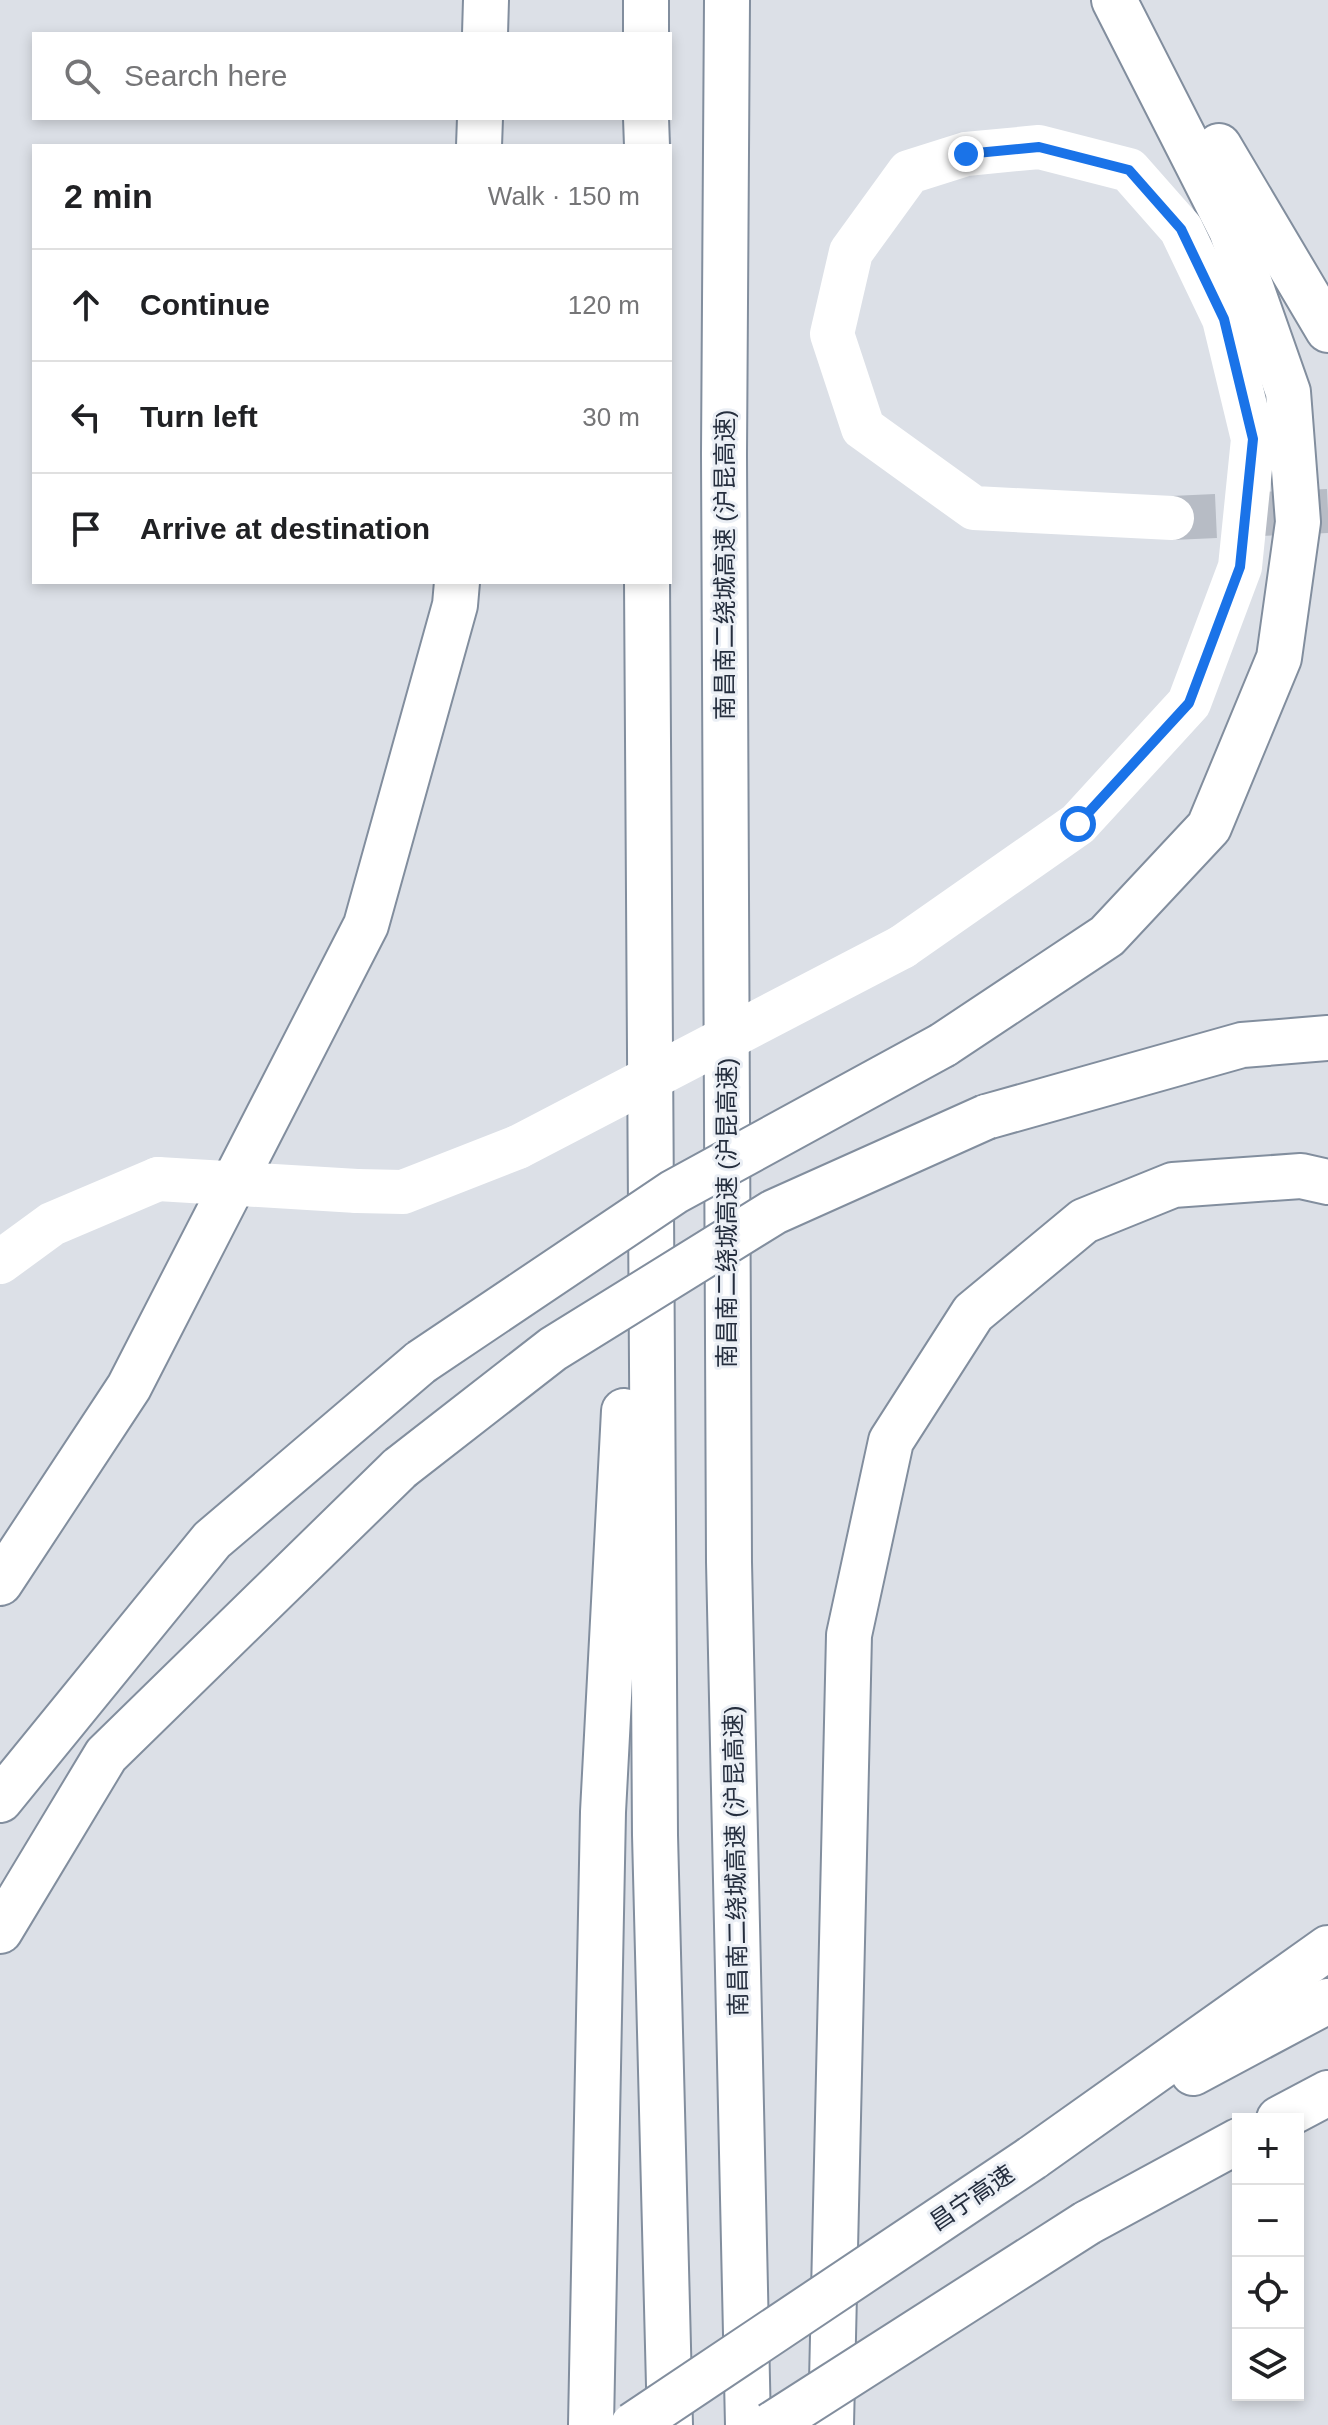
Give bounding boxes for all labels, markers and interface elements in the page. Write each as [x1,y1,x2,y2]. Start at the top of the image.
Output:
search box [32,32,672,120]
icon: search [60,54,104,98]
text: Search here [124,59,287,92]
route end [948,136,984,172]
text: 2 min [64,177,153,215]
text: Walk · 150 m [488,181,640,211]
icon: ahead [64,283,108,327]
text: Continue [140,288,270,321]
text: 120 m [568,290,640,320]
icon: left [64,395,108,439]
text: Turn left [140,400,258,433]
text: 30 m [582,402,640,432]
street label: 南昌南二绕城高速 (沪昆高速) [711,410,738,720]
icon: arrive [64,507,108,551]
text: Arrive at destination [140,512,430,545]
route start [1060,806,1096,842]
street label: 南昌南二绕城高速 (沪昆高速) [713,1058,740,1368]
street label: 南昌南二绕城高速 (沪昆高速) [719,1705,752,2017]
map controls [1232,2113,1304,2401]
button: + [1232,2113,1304,2185]
street label: 昌宁高速 [924,2160,1019,2236]
button: − [1232,2185,1304,2257]
button: locate [1232,2257,1304,2329]
button: layers [1232,2329,1304,2401]

